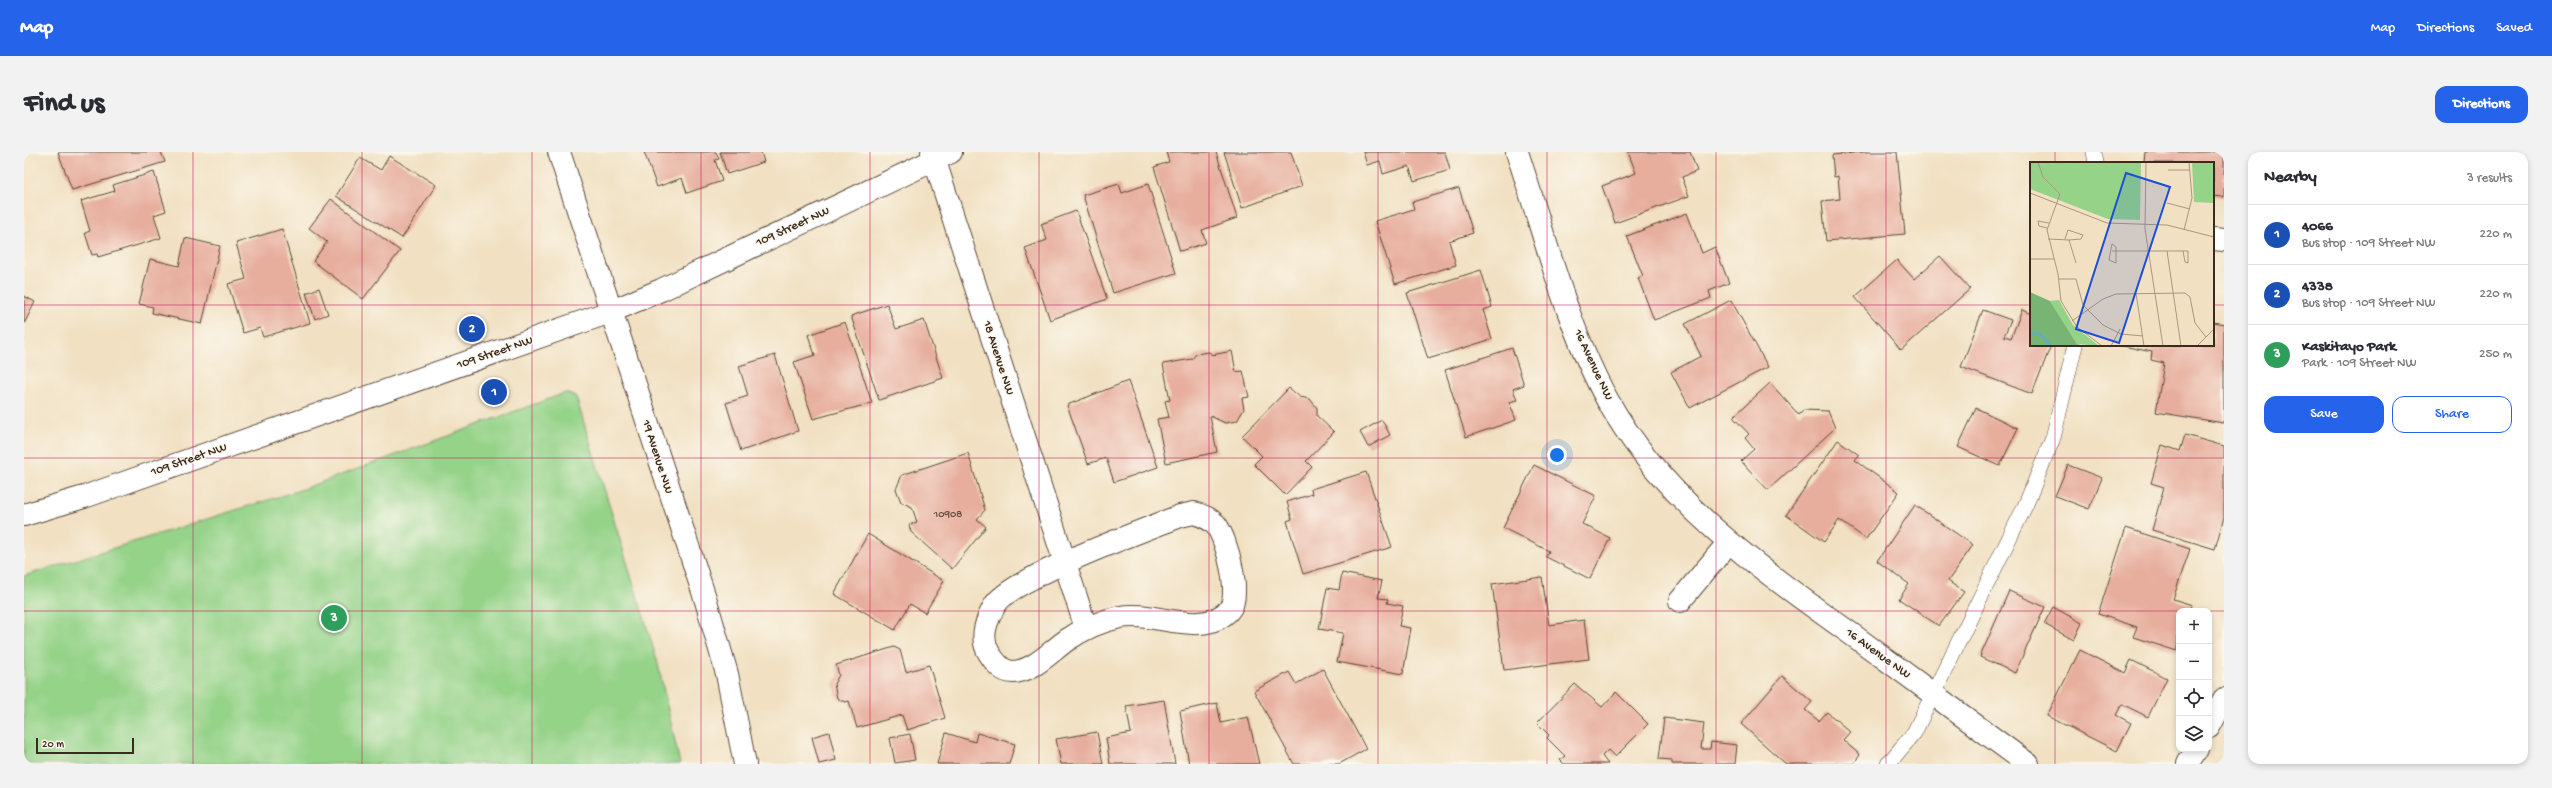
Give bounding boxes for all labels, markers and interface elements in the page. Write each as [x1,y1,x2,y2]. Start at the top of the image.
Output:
text: Map [20,17,53,40]
text: Map [2371,20,2395,37]
text: Directions [2417,20,2474,37]
text: Saved [2496,20,2532,37]
button: Directions [2435,86,2528,123]
text: Find us [24,88,104,121]
inset map [2030,162,2214,346]
text: Nearby [2264,168,2317,188]
text: 3 results [2467,171,2512,186]
street label: 109 Street NW [753,203,832,251]
text: 4066 [2302,218,2333,236]
text: 1 [2274,227,2280,242]
text: 220 m [2480,227,2512,242]
text: Bus stop · 109 Street NW [2302,236,2436,251]
text: 4338 [2302,278,2333,296]
text: 2 [2274,287,2280,302]
text: 220 m [2480,287,2512,302]
text: Bus stop · 109 Street NW [2302,296,2436,311]
pin: 2 [459,314,485,344]
street label: 18 Avenue NW [979,318,1017,397]
street label: 16 Avenue NW [1570,326,1616,403]
street label: 109 Street NW [454,333,535,373]
text: Kaskitayo Park [2302,338,2396,356]
text: 3 [2274,347,2280,362]
text: 250 m [2479,347,2512,362]
text: Park · 109 Street NW [2302,356,2417,371]
pin: 1 [481,377,507,407]
button: Save [2264,396,2384,433]
button: Share [2392,396,2512,433]
street label: 19 Avenue NW [638,417,676,496]
street label: 109 Street NW [148,440,229,480]
your location [1547,445,1567,465]
house number: 10908 [933,509,962,521]
pin: 3 [321,603,347,633]
map controls [2176,608,2212,752]
button: + [2176,608,2212,644]
street label: 16 Avenue NW [1842,625,1913,683]
button: − [2176,644,2212,680]
button: locate [2176,680,2212,716]
button: layers [2176,716,2212,752]
scale bar [36,736,134,755]
text: 20 m [42,739,64,751]

